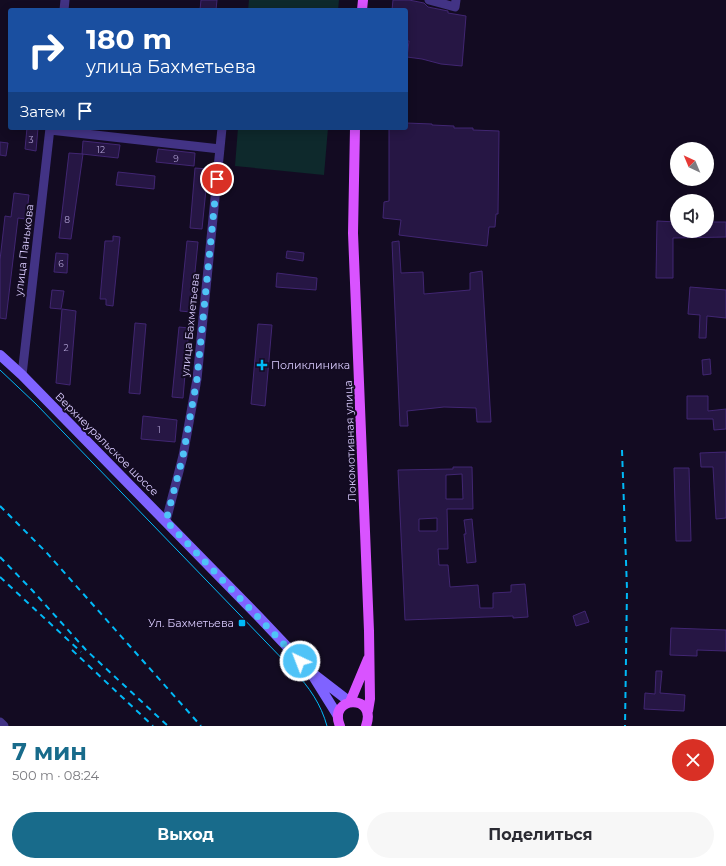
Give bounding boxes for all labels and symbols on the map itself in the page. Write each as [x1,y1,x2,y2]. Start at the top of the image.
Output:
house number: 3 [28,134,34,145]
north arrow [670,142,714,186]
house number: 12 [97,144,105,155]
house number: 9 [173,153,179,164]
pin [200,162,234,196]
street label: улица Панькова [11,203,37,298]
house number: 8 [64,214,70,225]
house number: 6 [58,258,64,269]
street label: улица Бахметьева [178,273,202,378]
house number: 2 [63,342,69,353]
place label: Поликлиника [271,358,350,372]
marker: Поликлиника [256,359,268,371]
street label: Локомотивная улица [341,380,359,502]
street label: Верхнеуральское шоссе [52,389,162,499]
house number: 1 [157,424,161,435]
place label: Ул. Бахметьева [148,616,234,630]
marker: Ул. Бахметьева [237,618,247,628]
position arrow [279,640,321,682]

